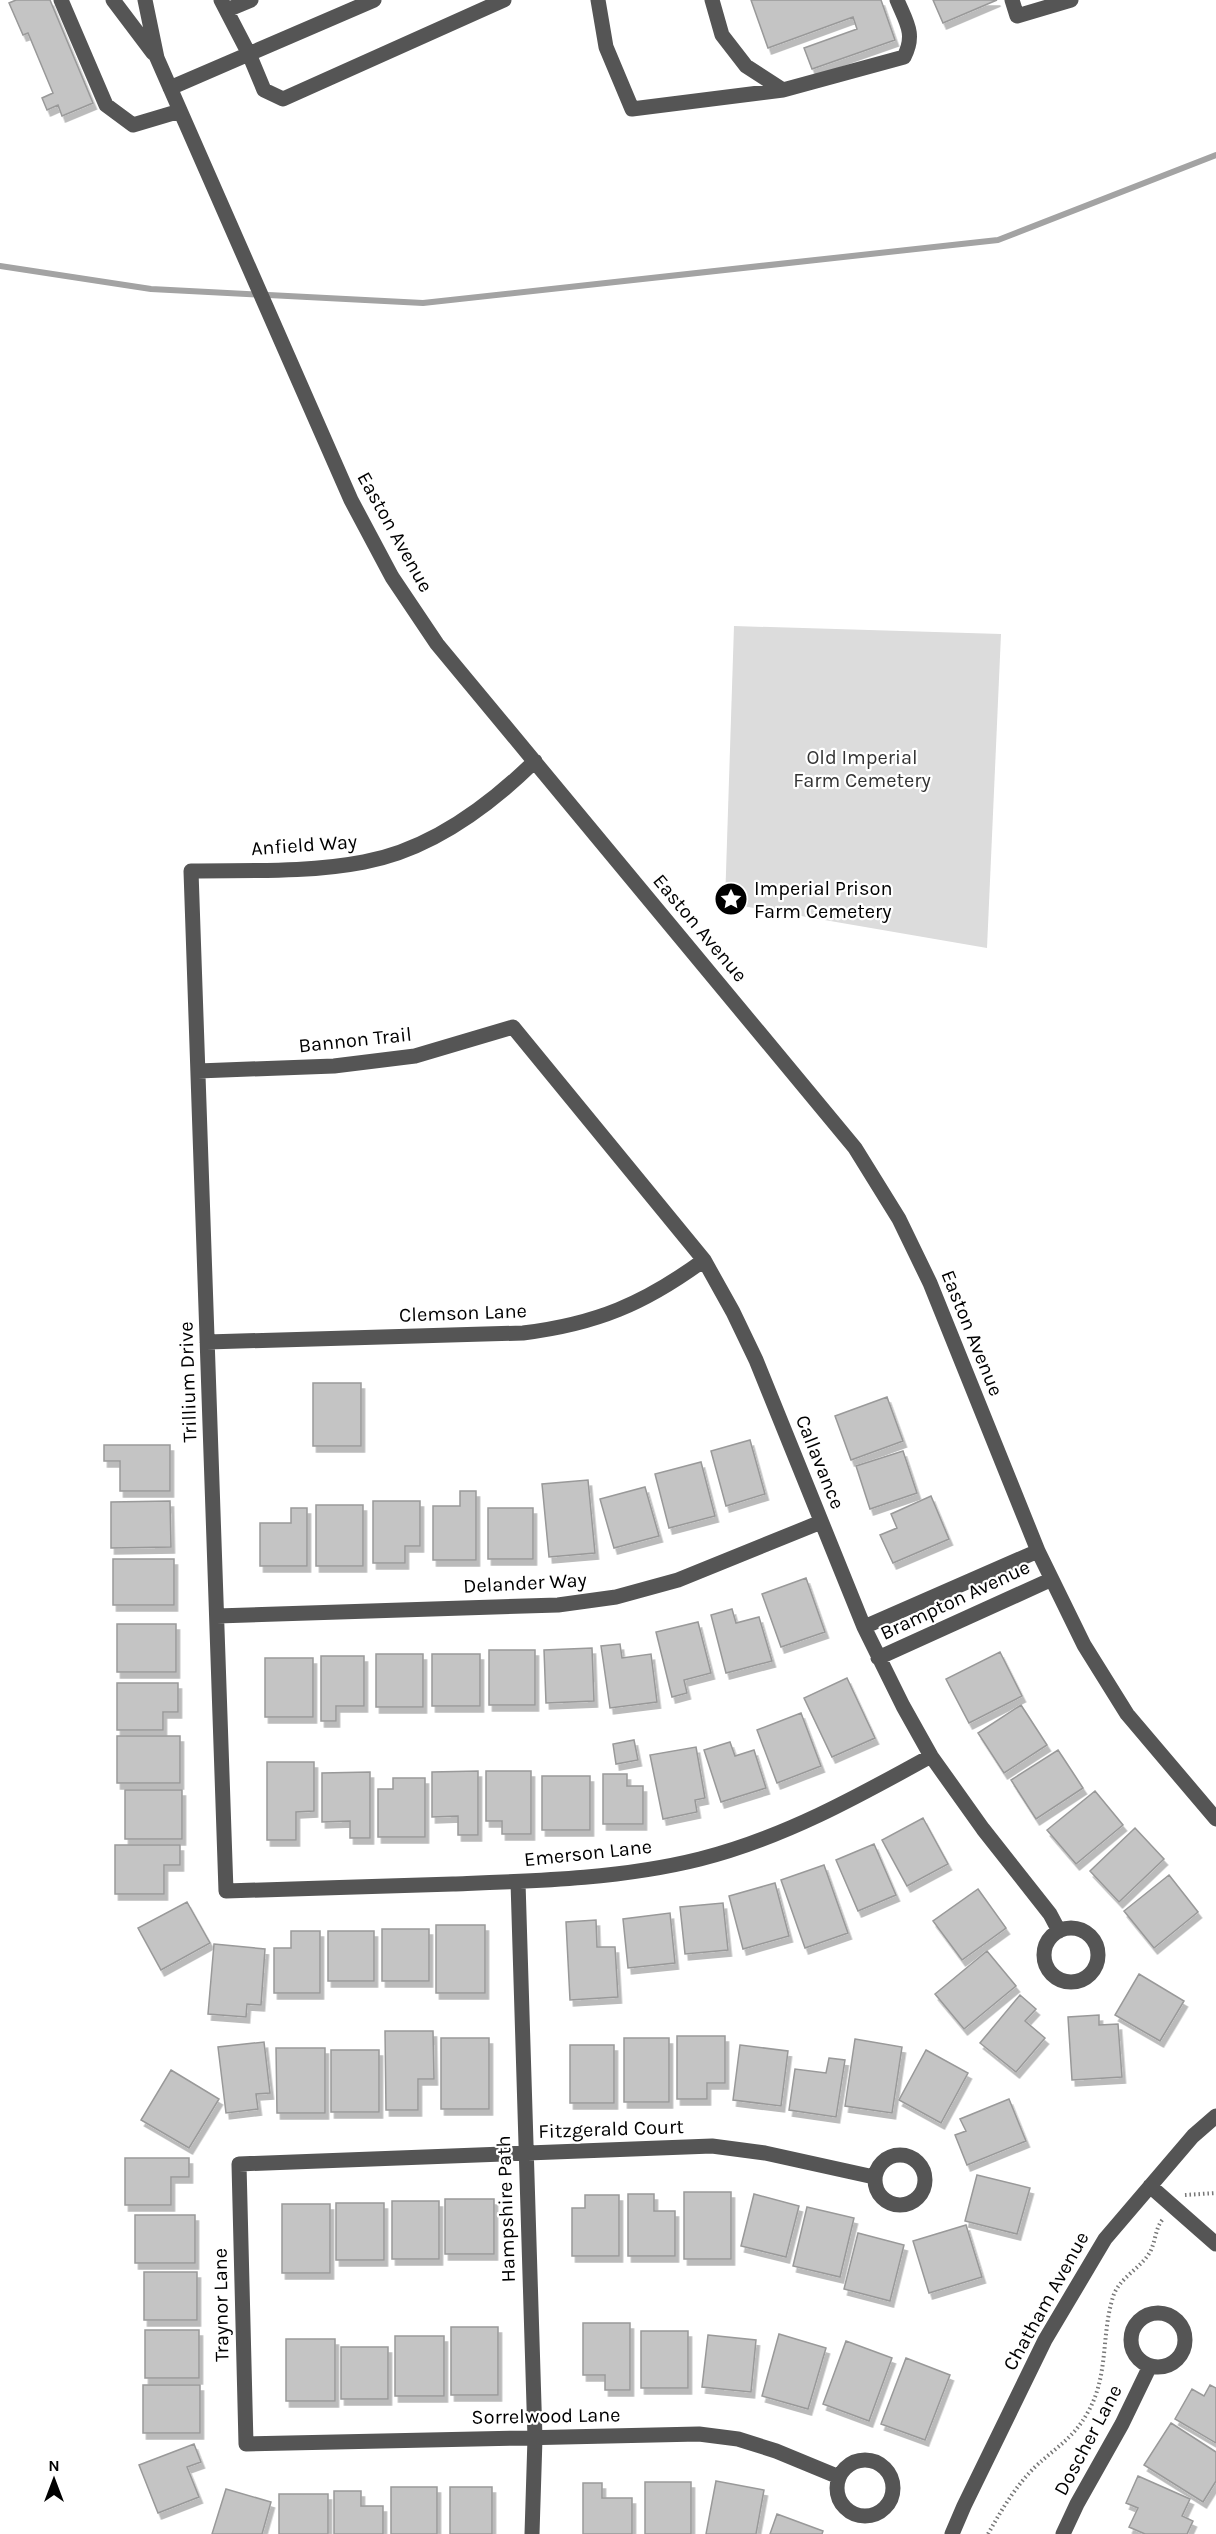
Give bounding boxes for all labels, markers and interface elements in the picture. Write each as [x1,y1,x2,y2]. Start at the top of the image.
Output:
street label: Easton Avenue [352,468,438,596]
park label: Old Imperial Farm Cemetery [793,746,931,792]
street label: Anfield Way [250,830,358,860]
street label: Easton Avenue [648,869,752,987]
place label: Imperial Prison Farm Cemetery [754,877,893,923]
place icon: Imperial Prison Farm Cemetery [713,881,749,917]
street label: Bannon Trail [297,1023,413,1057]
street label: Easton Avenue [936,1267,1008,1399]
street label: Clemson Lane [399,1299,527,1327]
street label: Trillium Drive [174,1321,202,1443]
street label: Callavance [791,1412,849,1512]
street label: Brampton Avenue [877,1555,1033,1645]
street label: Delander Way [463,1568,587,1598]
street label: Emerson Lane [523,1835,653,1871]
street label: Fitzgerald Court [538,2115,685,2143]
street label: Hampshire Path [492,2135,520,2283]
street label: Chatham Avenue [998,2228,1094,2374]
street label: Traynor Lane [209,2248,233,2362]
street label: Doscher Lane [1049,2381,1127,2499]
street label: Sorrelwood Lane [471,2403,621,2429]
north arrow [24,2450,84,2510]
text: N [48,2456,60,2475]

